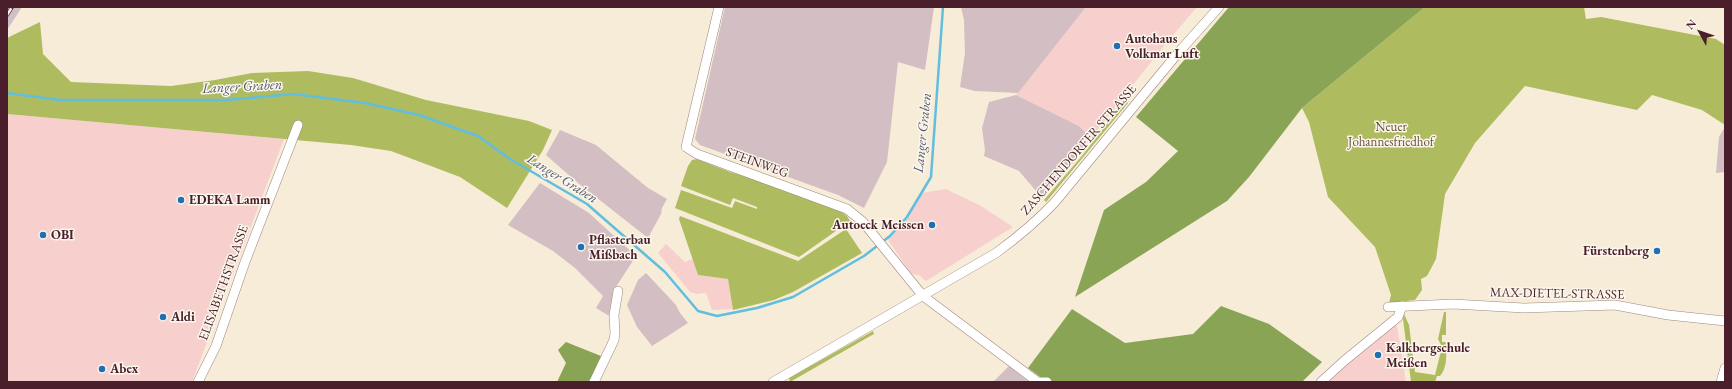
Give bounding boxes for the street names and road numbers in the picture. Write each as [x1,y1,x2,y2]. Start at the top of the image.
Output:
street label: ZASCHENDORFER STRASSE [1018,81,1140,219]
street label: STEINWEG [724,144,790,182]
street label: ELISABETHSTRASSE [196,223,252,343]
street label: MAX-DIETEL-STRASSE [1490,285,1624,303]

